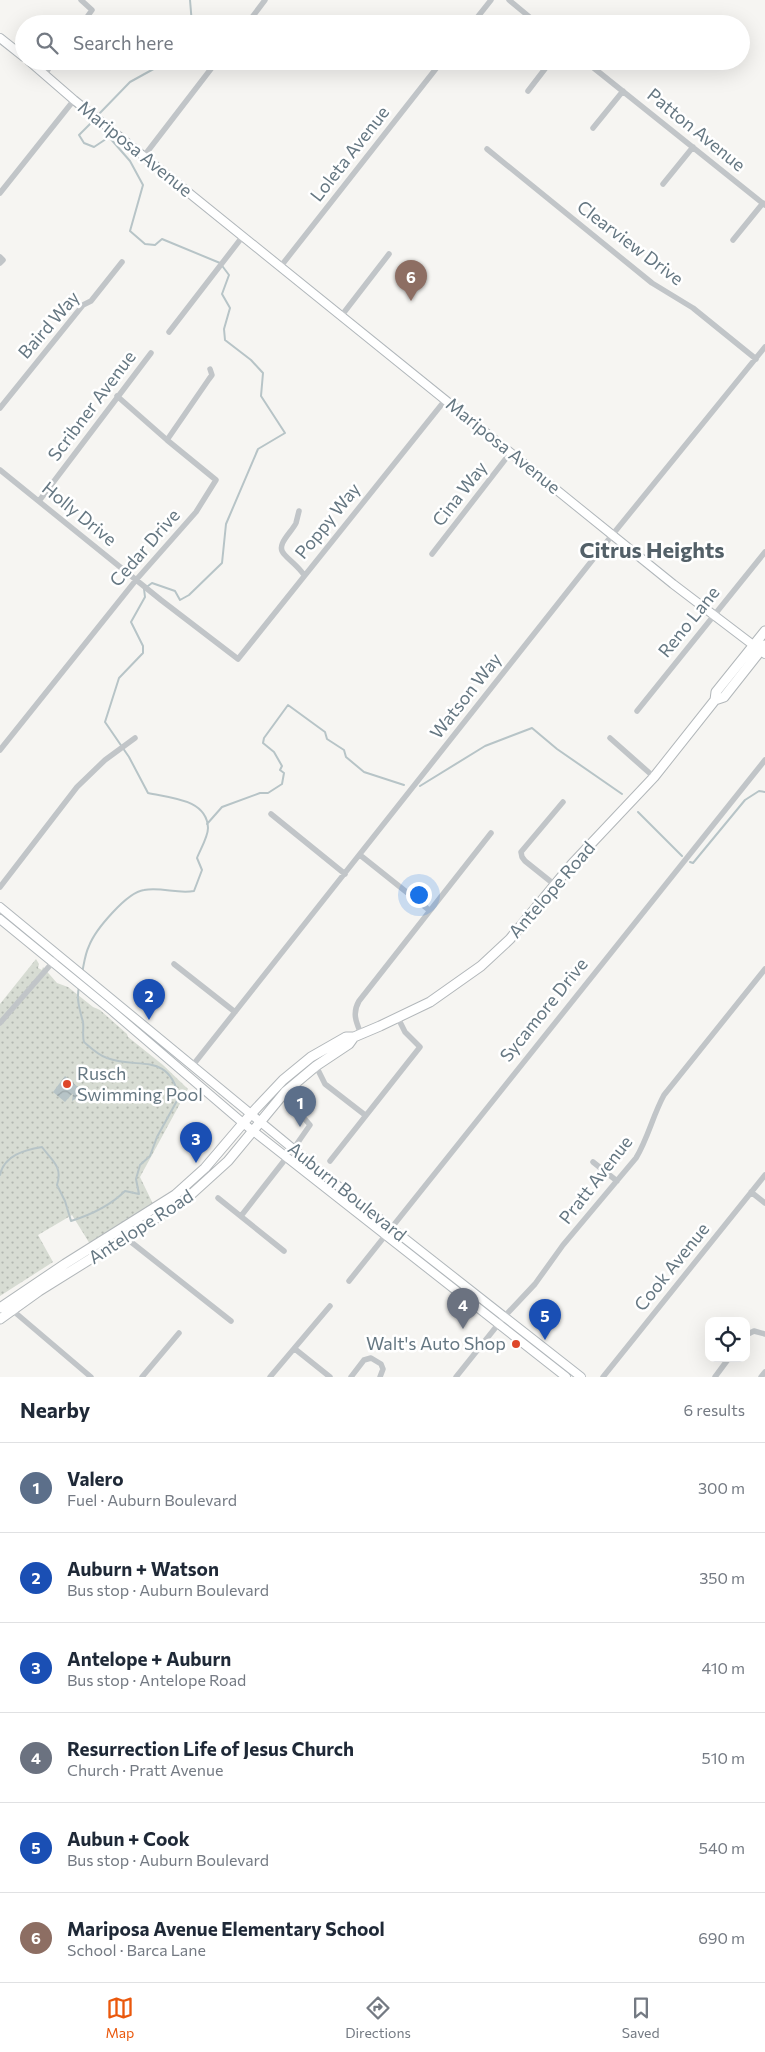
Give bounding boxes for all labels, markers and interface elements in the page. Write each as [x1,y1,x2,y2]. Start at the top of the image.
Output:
search box [15,15,750,70]
icon: search [33,29,61,57]
text: Search here [73,31,173,54]
street label: Patton Avenue [643,83,750,175]
street label: Mariposa Avenue [74,95,197,201]
street label: Loleta Avenue [305,101,393,206]
street label: Clearview Drive [573,195,688,289]
pin: 6 [395,260,427,301]
street label: Baird Way [13,286,84,363]
street label: Scribner Avenue [43,346,140,465]
street label: Mariposa Avenue [442,392,565,498]
street label: Cina Way [427,457,491,530]
street label: Holly Drive [38,476,121,550]
street label: Poppy Way [290,478,365,563]
street label: Cedar Drive [105,504,184,591]
district label: Citrus Heights [579,536,725,563]
street label: Reno Lane [653,581,724,661]
street label: Watson Way [425,648,506,743]
street label: Antelope Road [503,837,599,942]
your location [406,882,432,908]
street label: Sycamore Drive [495,953,592,1066]
pin: 2 [133,979,165,1020]
place label: Rusch Swimming Pool [77,1062,203,1105]
marker: Rusch Swimming Pool [61,1078,73,1090]
pin: 1 [284,1086,316,1127]
pin: 3 [180,1122,212,1163]
street label: Pratt Avenue [554,1131,636,1228]
street label: Auburn Boulevard [284,1137,411,1246]
street label: Antelope Road [84,1184,197,1268]
street label: Cook Avenue [629,1218,713,1315]
pin: 4 [447,1288,479,1329]
pin: 5 [529,1299,561,1340]
map controls [705,1317,750,1362]
button: locate [705,1317,750,1362]
place label: Walt's Auto Shop [366,1332,506,1354]
marker: Walt's Auto Shop [510,1338,522,1350]
text: Nearby [20,1397,90,1422]
text: 6 results [684,1400,745,1419]
text: Valero [67,1467,124,1490]
text: 1 [32,1478,40,1497]
text: 300 m [698,1478,745,1497]
text: Fuel · Auburn Boulevard [67,1490,237,1509]
text: Auburn + Watson [67,1557,219,1580]
text: 2 [31,1568,41,1587]
text: 350 m [699,1568,745,1587]
text: Bus stop · Auburn Boulevard [67,1580,269,1599]
text: Antelope + Auburn [67,1647,231,1670]
text: 3 [31,1658,41,1677]
text: 410 m [702,1658,745,1677]
text: Bus stop · Antelope Road [67,1670,246,1689]
text: Resurrection Life of Jesus Church [67,1737,354,1760]
text: 4 [31,1748,41,1767]
text: 510 m [702,1748,745,1767]
text: Church · Pratt Avenue [67,1760,223,1779]
text: Aubun + Cook [67,1827,190,1850]
text: 5 [31,1838,41,1857]
text: 540 m [699,1838,745,1857]
text: Bus stop · Auburn Boulevard [67,1850,269,1869]
text: Mariposa Avenue Elementary School [67,1917,385,1940]
text: 6 [31,1928,41,1947]
text: 690 m [698,1928,745,1947]
text: School · Barca Lane [67,1940,206,1959]
tab: Map [105,1994,134,2041]
tab: Directions [345,1994,411,2041]
tab: Saved [622,1994,660,2041]

